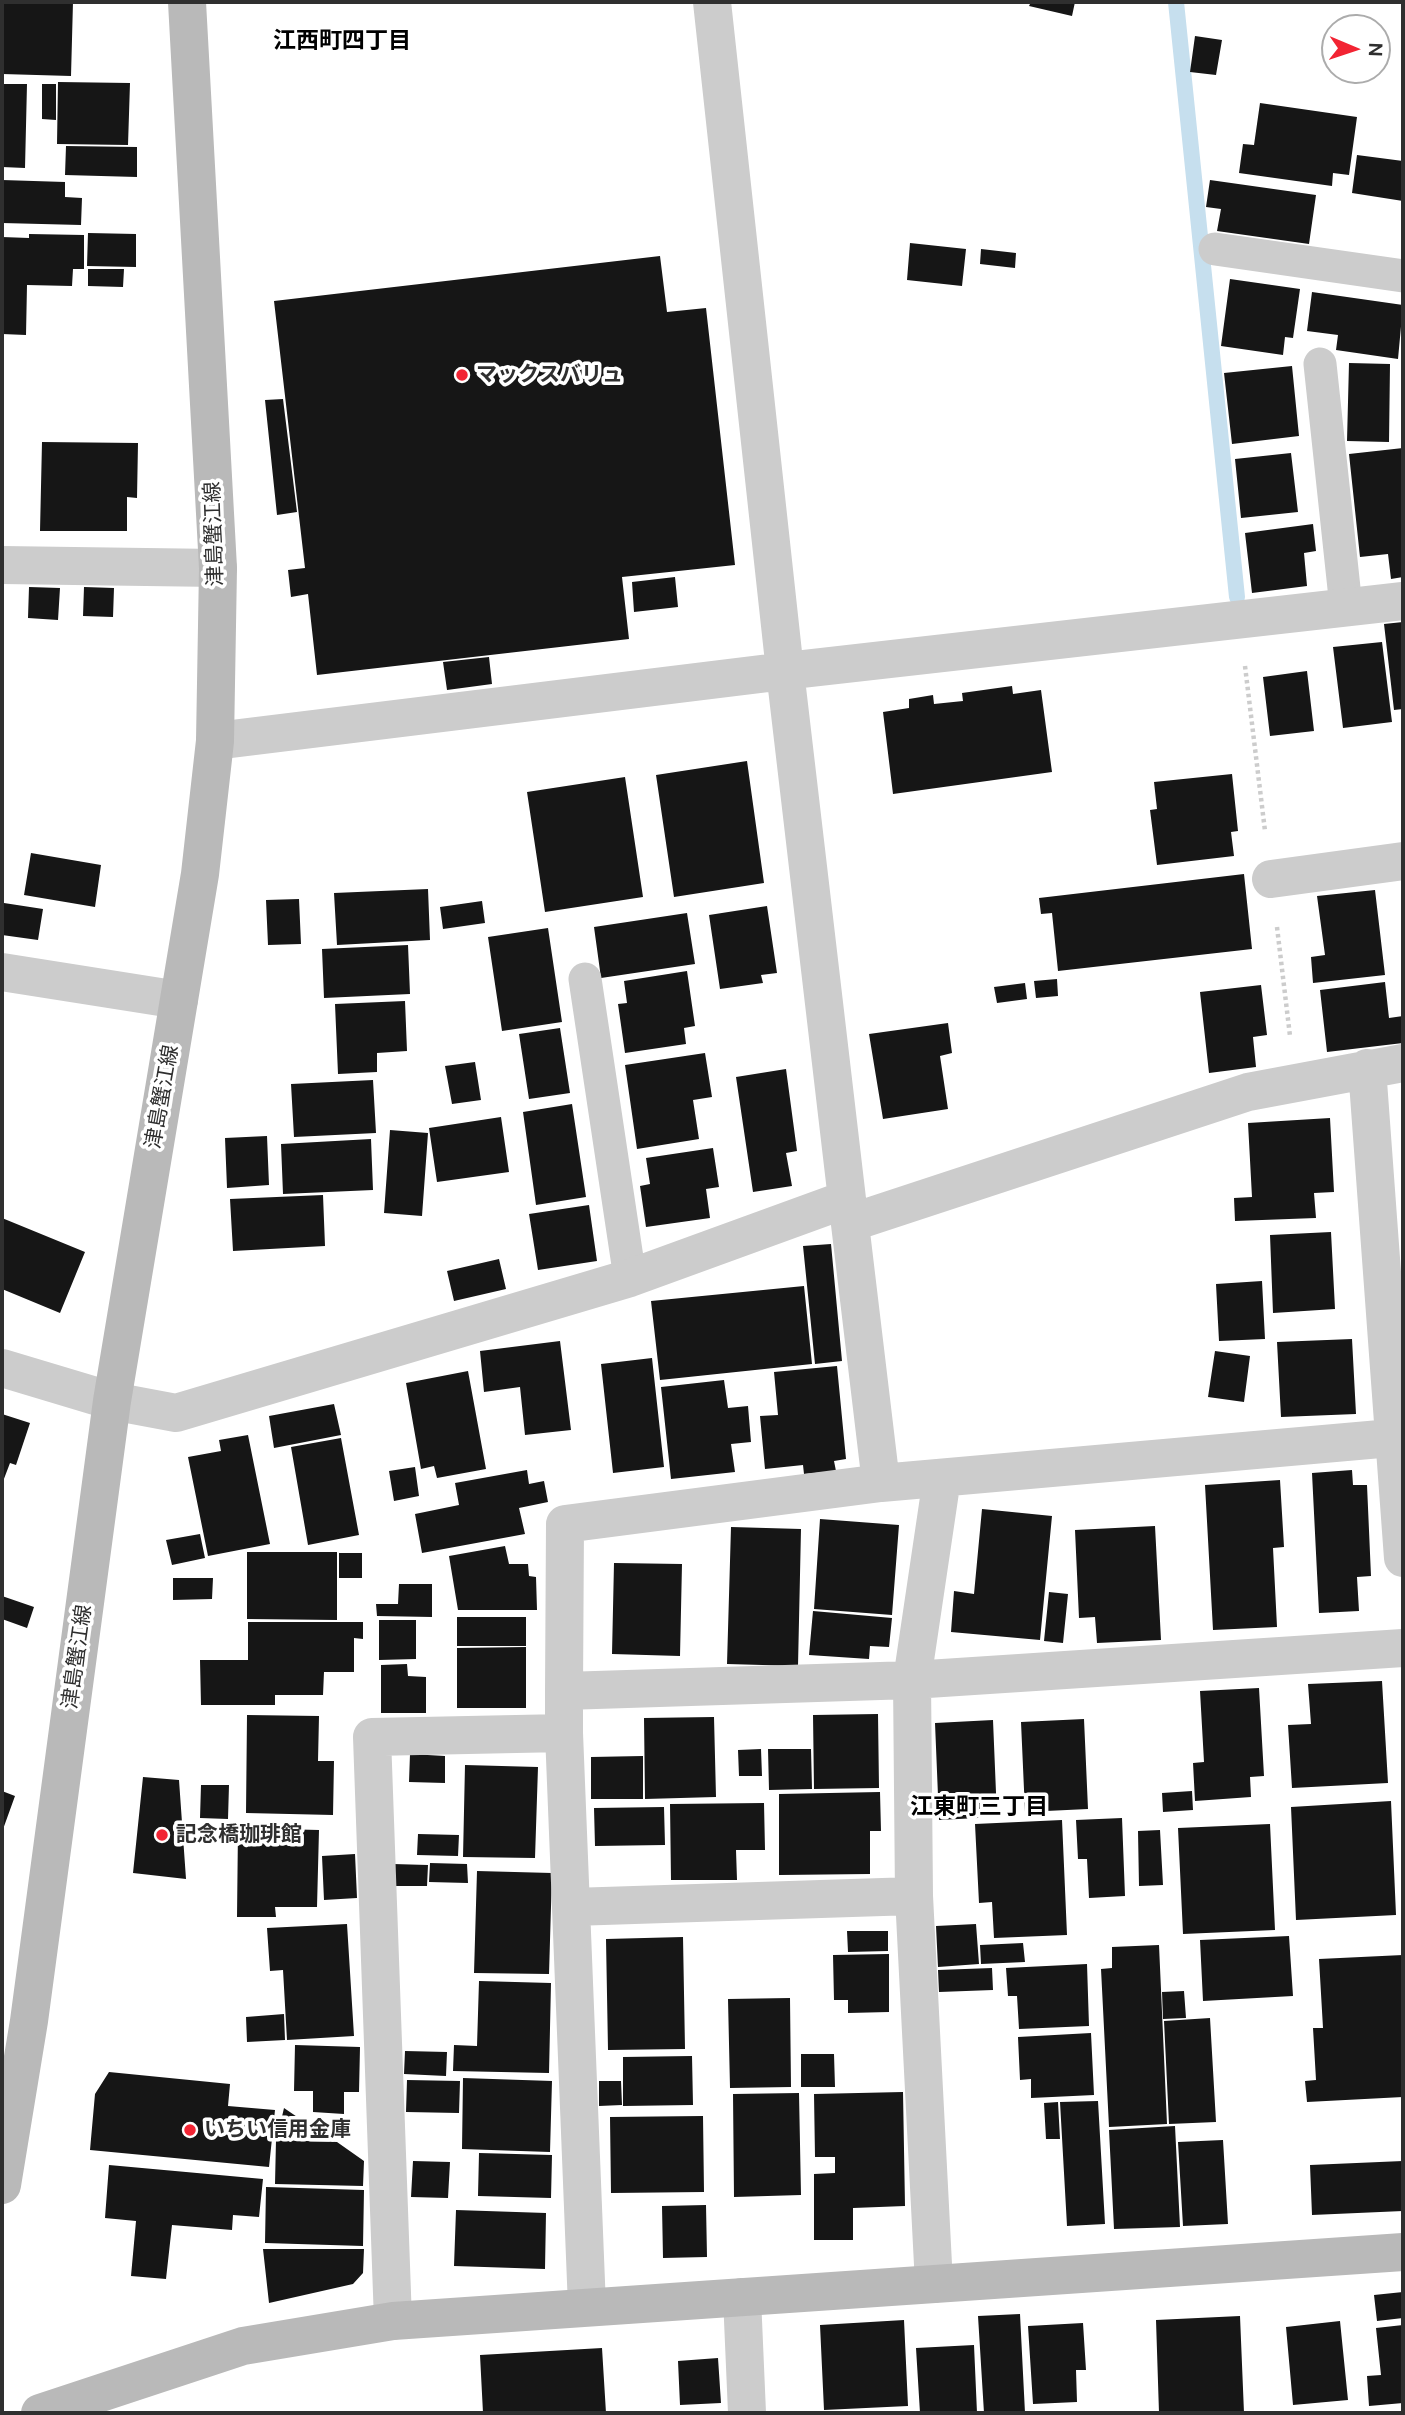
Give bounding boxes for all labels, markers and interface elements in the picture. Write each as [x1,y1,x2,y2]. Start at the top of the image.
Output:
north arrow [1321,14,1391,84]
district label: 江西町四丁目 [273,28,411,56]
text: N [1363,42,1388,57]
place label: マックスバリュ [476,362,623,388]
marker: マックスバリュ [454,367,470,383]
street label: 津島蟹江線 [201,481,229,587]
street label: 津島蟹江線 [141,1043,185,1151]
street label: 津島蟹江線 [58,1603,98,1711]
district label: 江東町三丁目 [910,1794,1048,1822]
place label: 記念橋珈琲館 [176,1822,302,1848]
marker: 記念橋珈琲館 [154,1827,170,1843]
place label: いちい信用金庫 [204,2117,351,2143]
marker: いちい信用金庫 [182,2122,198,2138]

